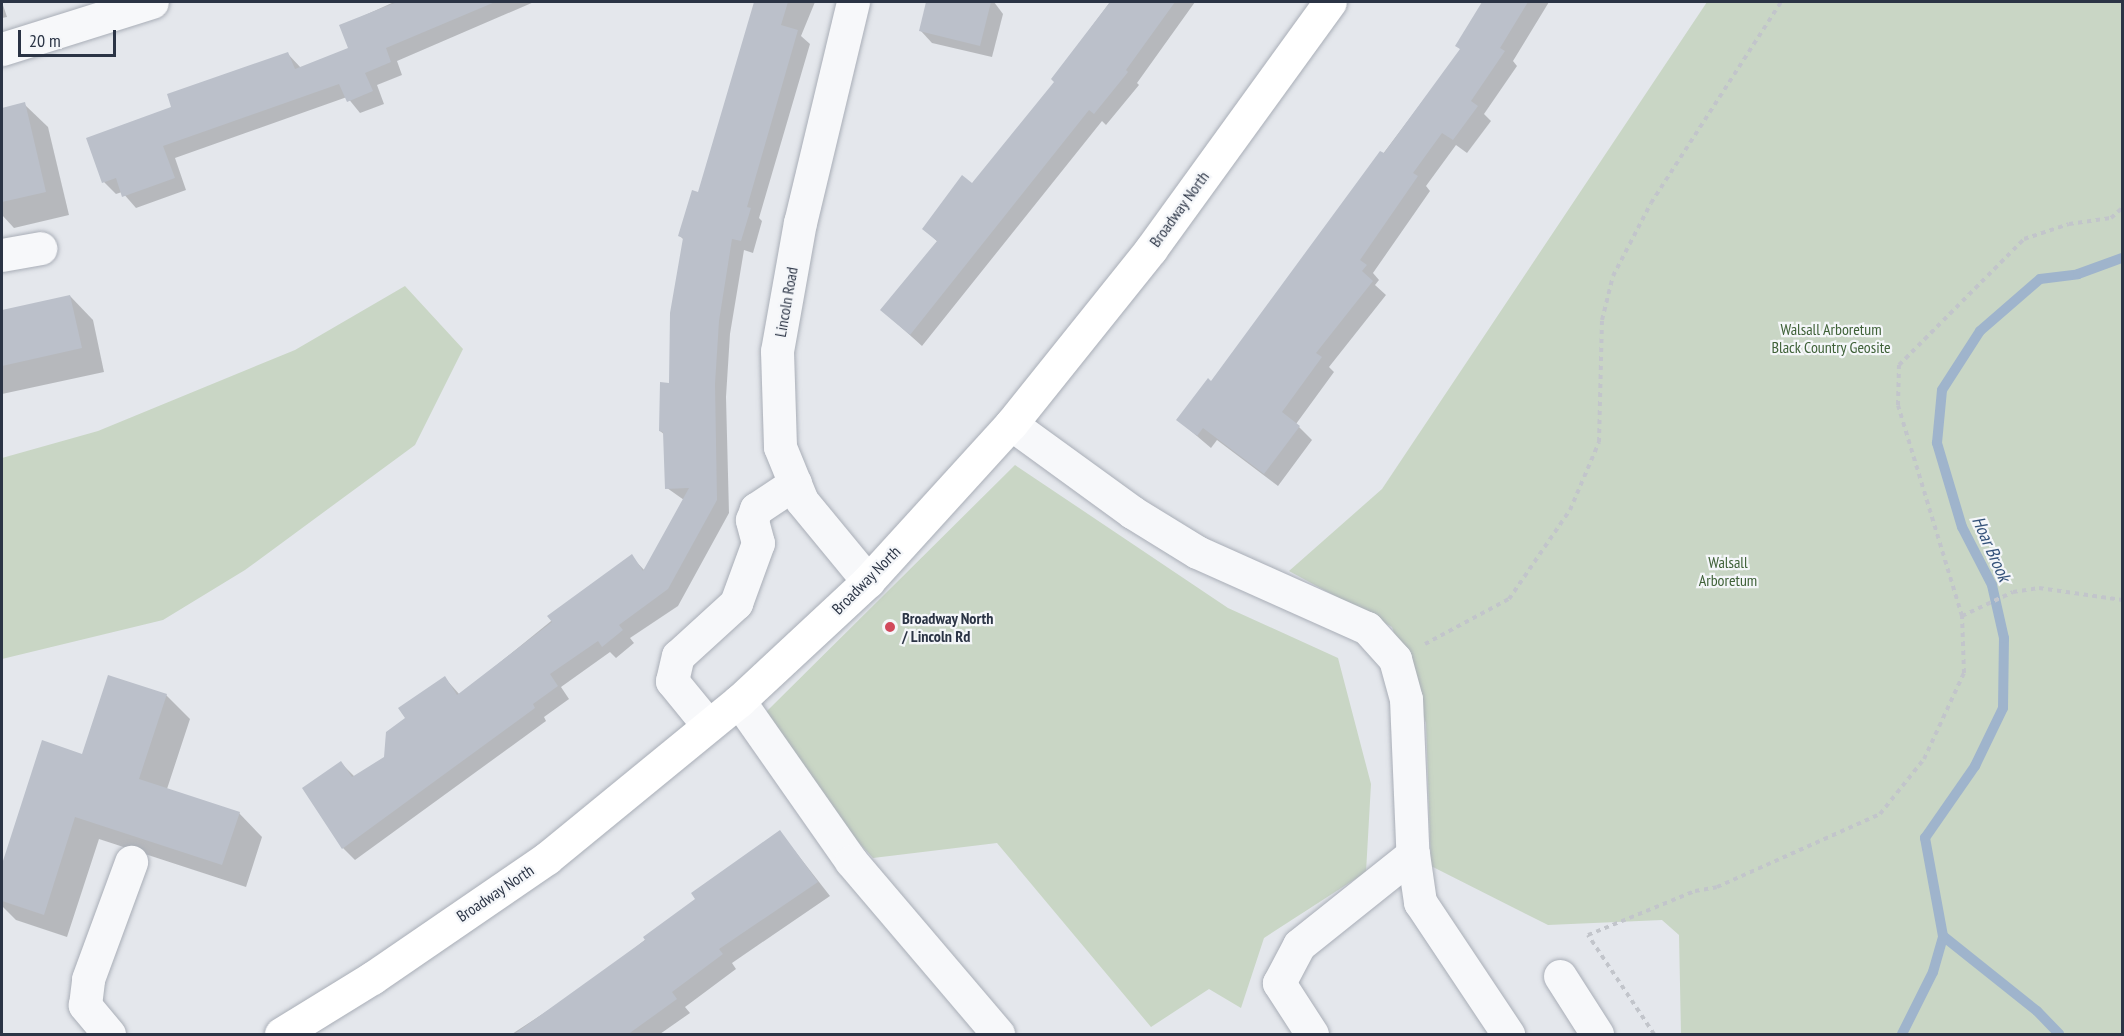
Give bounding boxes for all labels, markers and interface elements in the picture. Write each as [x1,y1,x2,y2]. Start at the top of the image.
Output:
scale bar [21,18,118,56]
text: 20 m [29,29,61,52]
street label: Broadway North [1145,167,1213,251]
street label: Lincoln Road [770,265,802,339]
park label: Walsall Arboretum Black Country Geosite [1771,319,1891,357]
water label: Hoar Brook [1967,513,2015,585]
street label: Broadway North [828,542,904,618]
park label: Walsall Arboretum [1699,552,1757,590]
place label: Broadway North / Lincoln Rd [902,608,994,646]
marker: Broadway North / Lincoln Rd [883,620,897,634]
street label: Broadway North [453,860,537,926]

